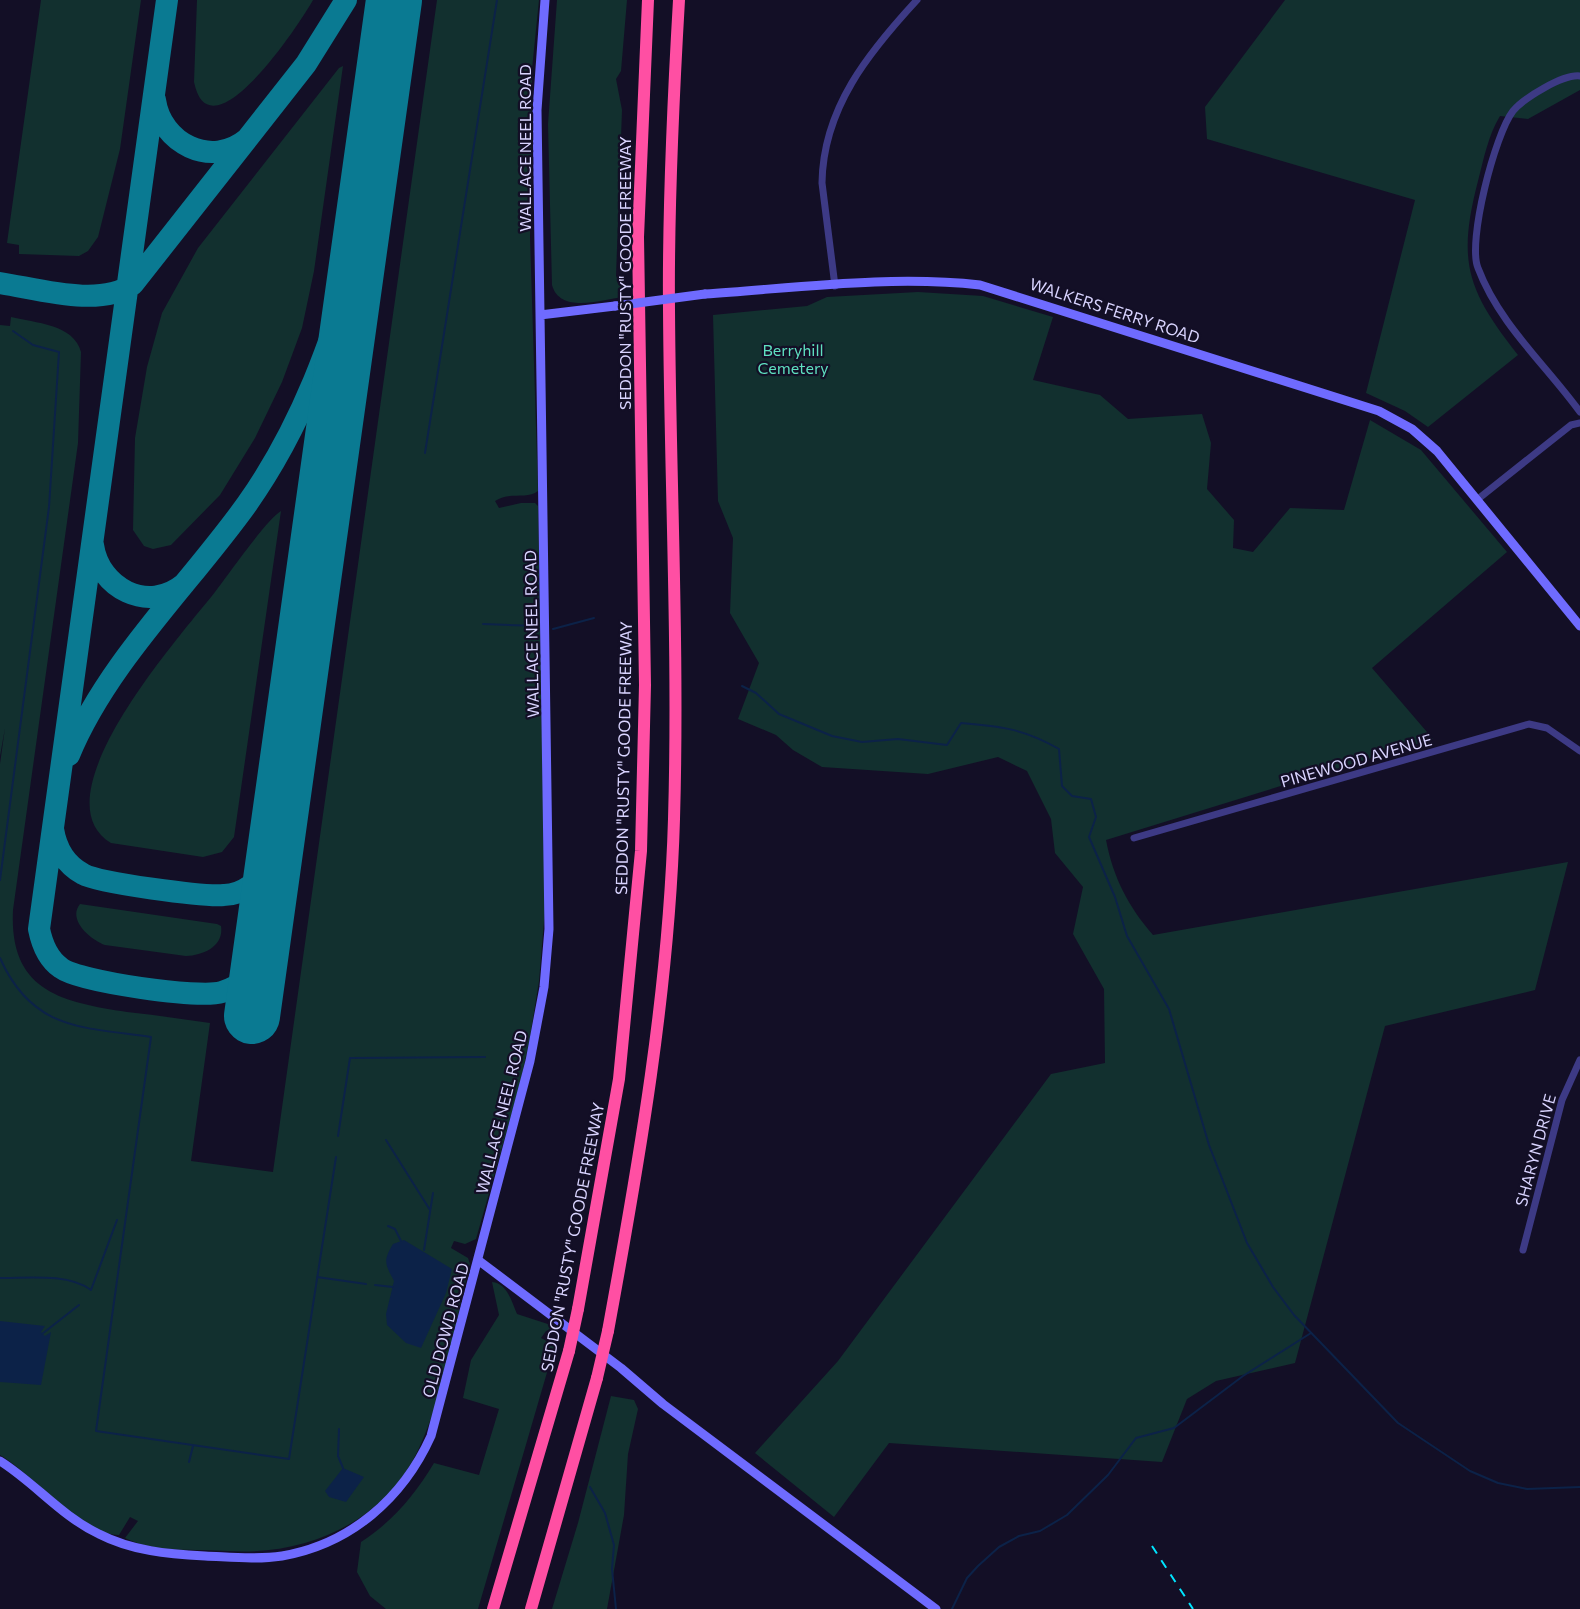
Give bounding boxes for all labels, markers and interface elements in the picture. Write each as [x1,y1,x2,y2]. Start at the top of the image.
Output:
street label: WALLACE NEEL ROAD [515,64,534,232]
street label: SEDDON "RUSTY" GOODE FREEWAY [615,135,634,410]
street label: WALKERS FERRY ROAD [1028,273,1202,347]
park label: Berryhill Cemetery [757,340,829,377]
street label: WALLACE NEEL ROAD [520,550,542,718]
street label: SEDDON "RUSTY" GOODE FREEWAY [611,620,635,895]
street label: PINEWOOD AVENUE [1278,729,1434,791]
street label: WALLACE NEEL ROAD [471,1028,531,1196]
street label: SHARYN DRIVE [1511,1092,1559,1208]
street label: SEDDON "RUSTY" GOODE FREEWAY [537,1100,608,1373]
street label: OLD DOWD ROAD [418,1261,472,1399]

